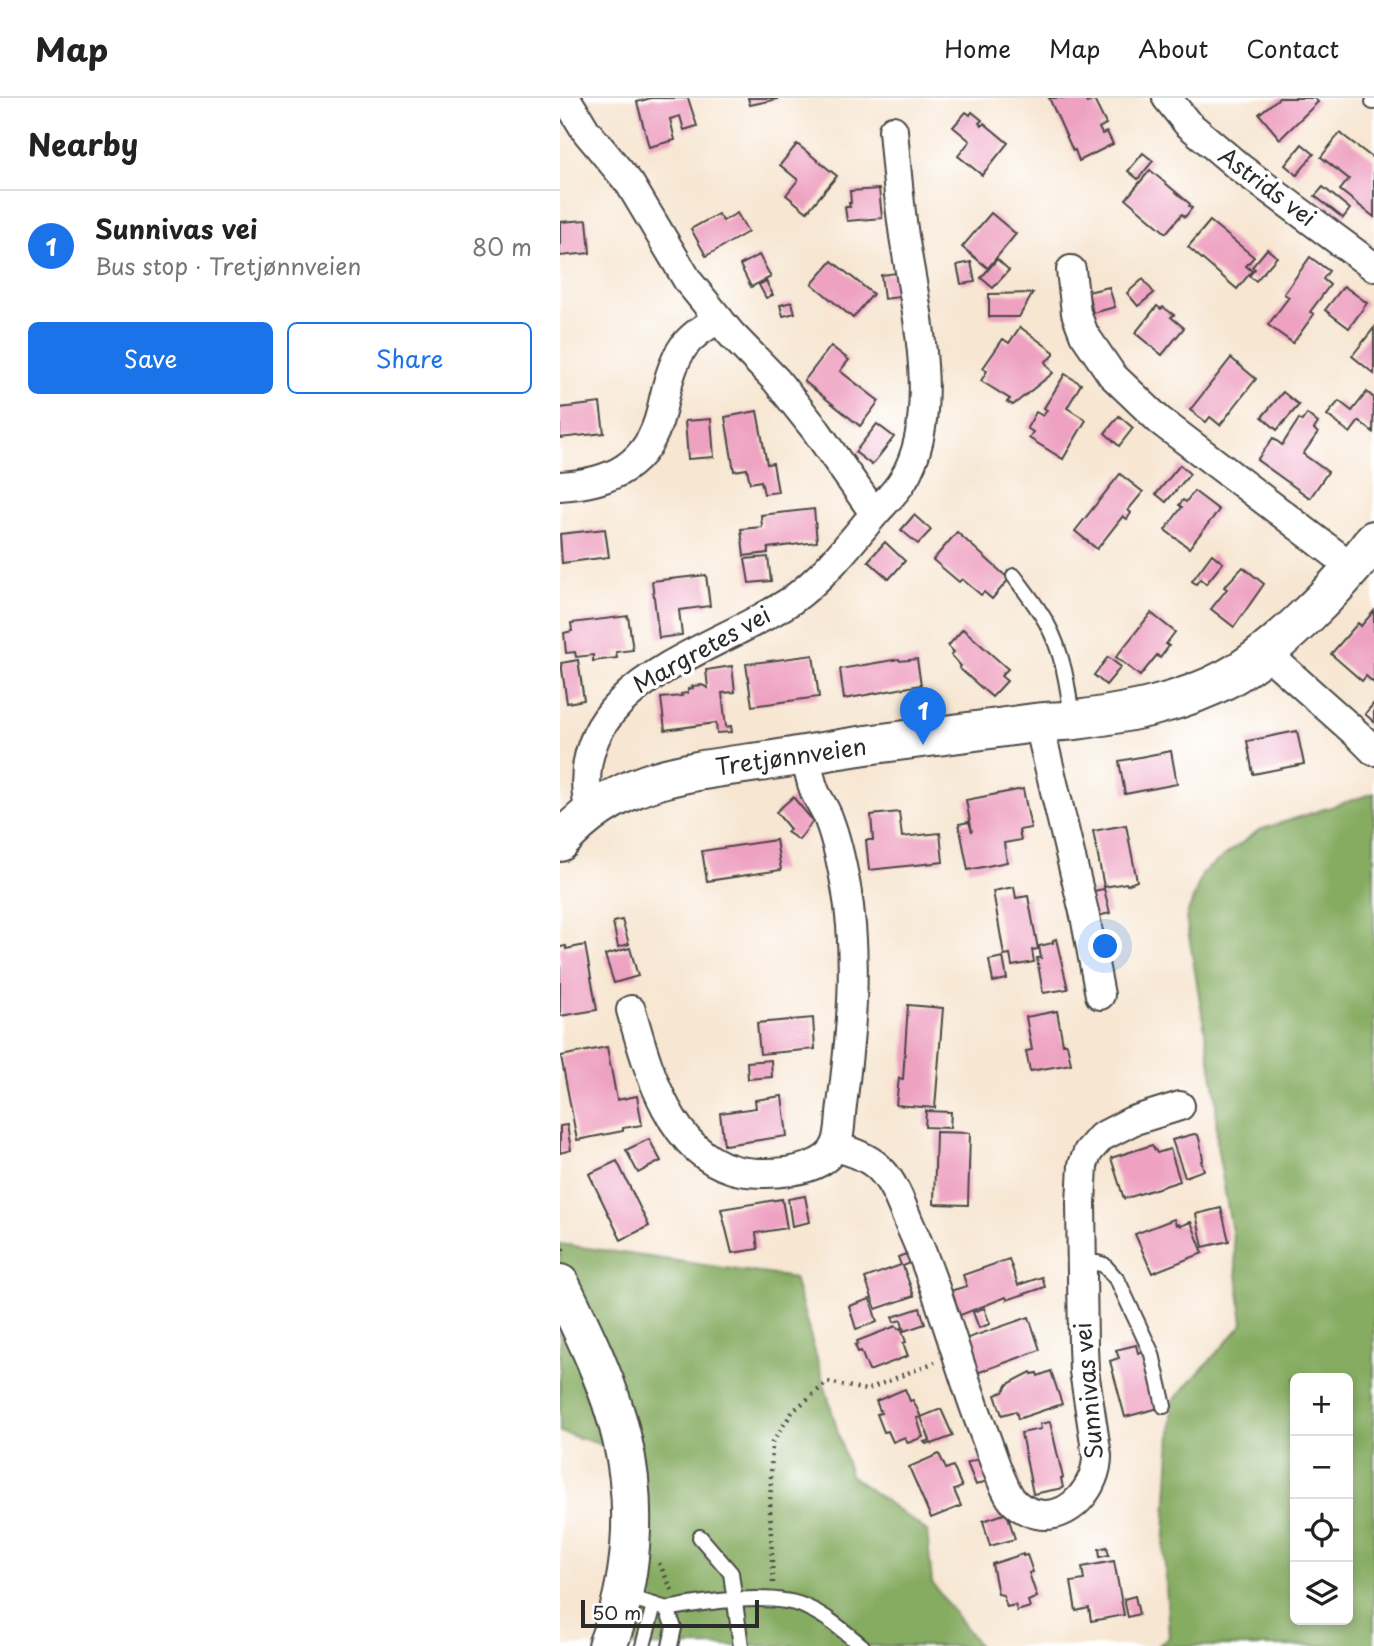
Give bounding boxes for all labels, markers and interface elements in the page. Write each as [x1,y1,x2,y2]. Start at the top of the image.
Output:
text: Map [35,23,108,73]
text: Home [944,30,1011,66]
text: Map [1049,30,1100,66]
text: About [1138,30,1208,66]
text: Contact [1246,30,1339,66]
text: Nearby [28,121,138,166]
street label: Astrids vei [1212,138,1324,234]
text: Sunnivas vei [95,209,257,248]
text: 1 [46,229,57,264]
text: 80 m [472,229,532,264]
text: Bus stop · Tretjønnveien [95,248,361,283]
button: Save [28,322,273,394]
button: Share [287,322,532,394]
street label: Margretes vei [626,596,776,701]
pin: 1 [900,687,946,745]
street label: Tretjønnveien [713,728,869,783]
your location [1088,929,1122,963]
street label: Sunnivas vei [1064,1321,1111,1461]
map controls [1290,1373,1353,1625]
button: + [1290,1373,1353,1436]
button: − [1290,1436,1353,1499]
button: locate [1290,1499,1353,1562]
button: layers [1290,1562,1353,1625]
scale bar [581,1597,760,1629]
text: 50 m [592,1598,641,1626]

